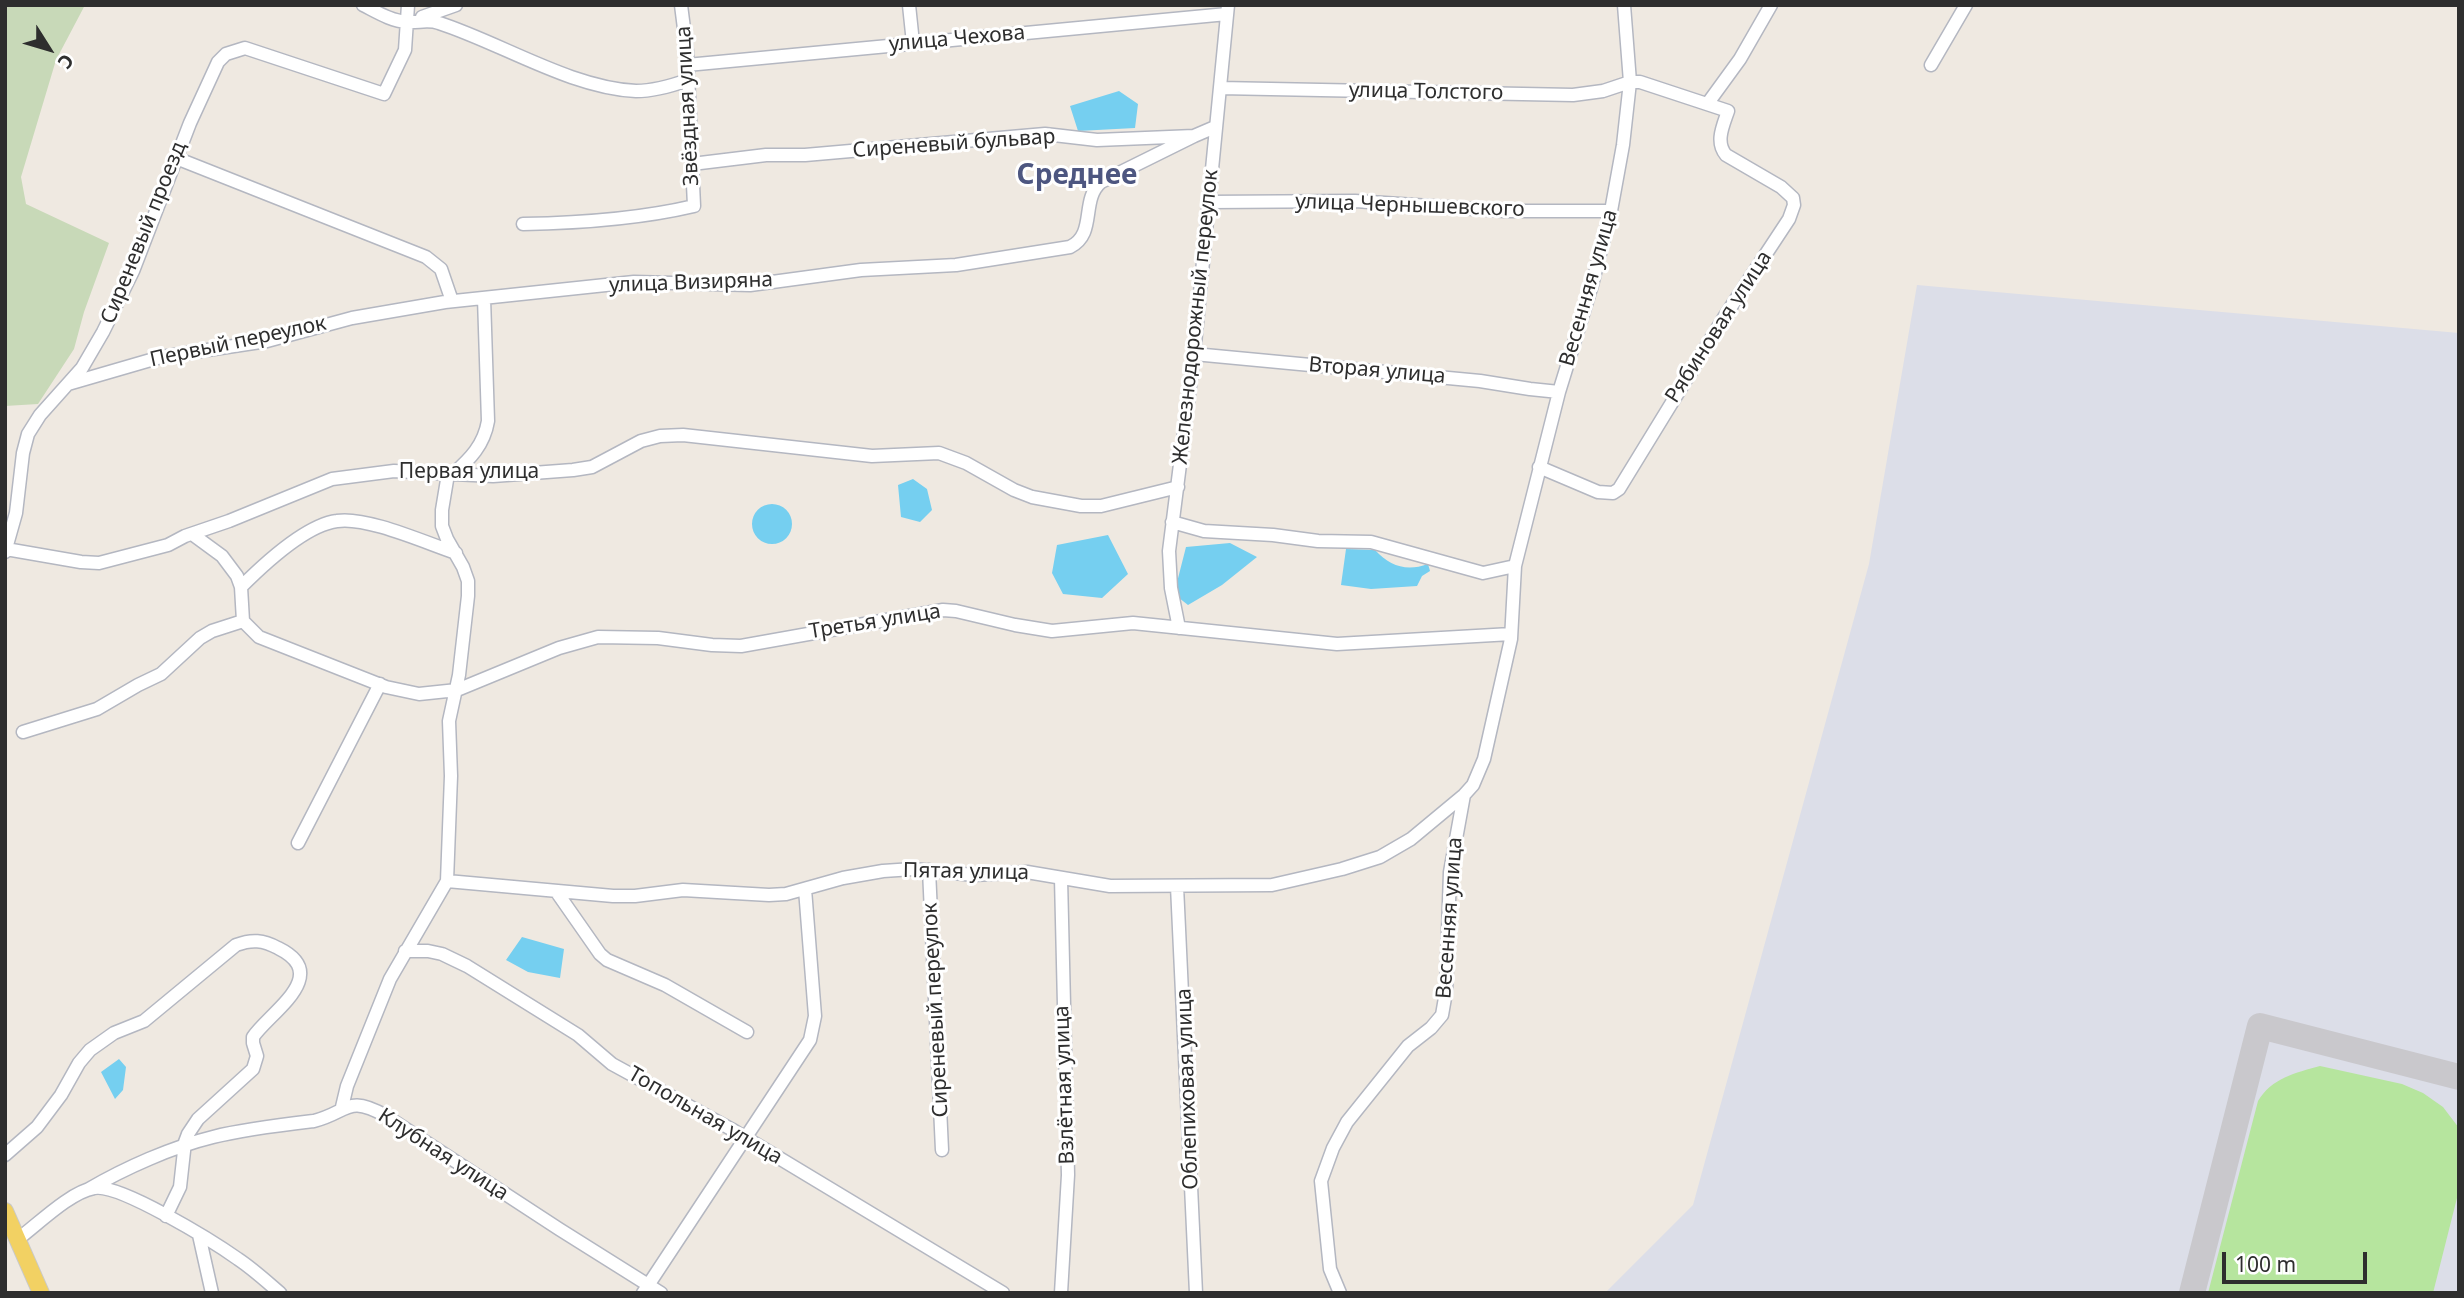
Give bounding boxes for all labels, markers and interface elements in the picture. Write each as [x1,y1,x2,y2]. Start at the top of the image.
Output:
north arrow [14,14,84,84]
street label: улица Чехова [888,20,1026,58]
street label: Звёздная улица [671,25,705,187]
text: С [52,49,80,74]
street label: улица Толстого [1349,78,1503,106]
street label: Сиреневый бульвар [852,124,1056,164]
street label: Сиреневый проезд [96,138,192,328]
district label: Среднее [1017,159,1137,193]
street label: Железнодорожный переулок [1168,168,1224,466]
street label: улица Чернышевского [1295,189,1525,223]
street label: Весенняя улица [1555,207,1623,369]
street label: Рябиновая улица [1660,246,1778,408]
street label: улица Визиряна [609,268,773,298]
street label: Первый переулок [148,311,328,373]
street label: Вторая улица [1308,352,1446,390]
street label: Первая улица [399,459,539,485]
street label: Третья улица [807,599,943,645]
street label: Весенняя улица [1432,836,1468,1000]
street label: Пятая улица [903,858,1029,886]
street label: Сиреневый переулок [918,902,954,1118]
street label: Облепиховая улица [1172,988,1204,1190]
street label: Взлётная улица [1050,1005,1080,1165]
street label: Топольная улица [623,1062,787,1170]
street label: Клубная улица [373,1103,513,1207]
scale bar [2226,1238,2371,1282]
text: 100 m [2235,1250,2296,1278]

